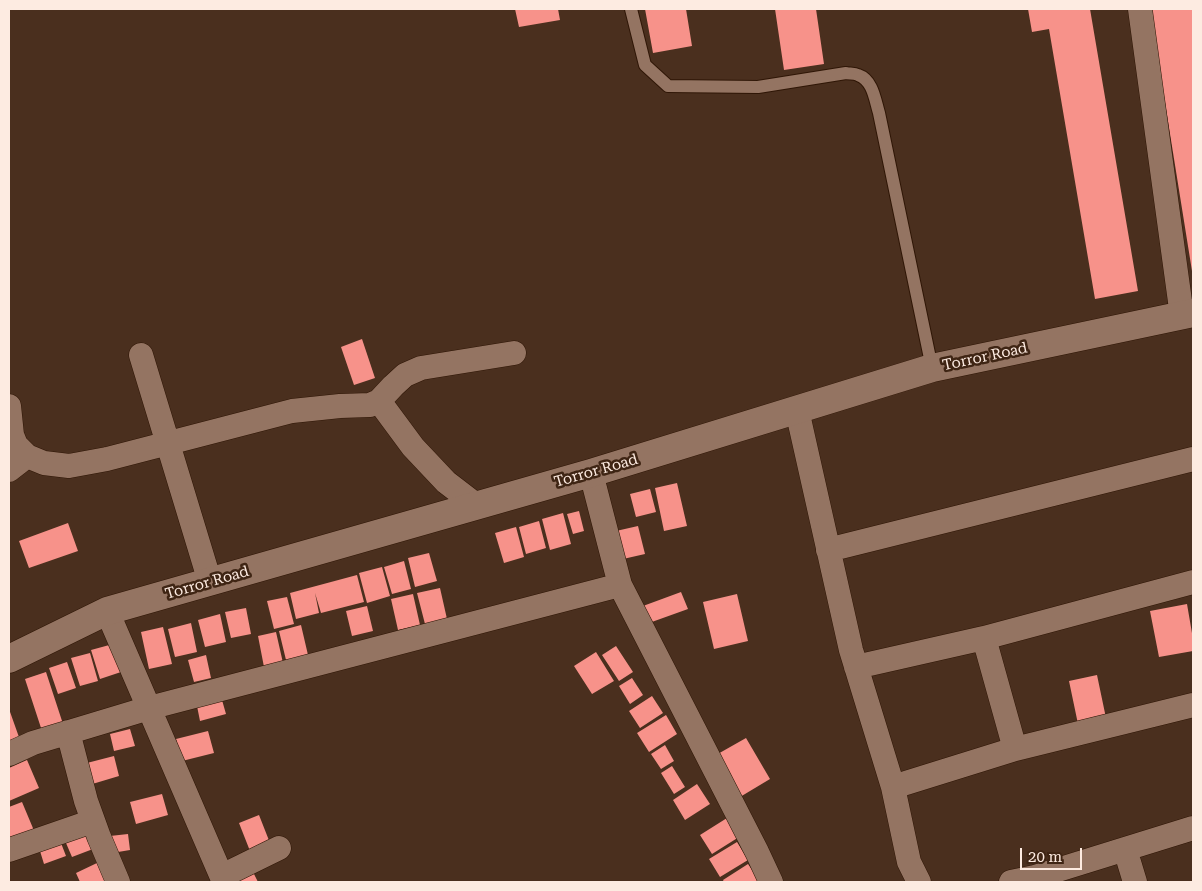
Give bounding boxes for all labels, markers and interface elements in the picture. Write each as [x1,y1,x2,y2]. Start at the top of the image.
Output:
street label: Torror Road [941,339,1029,375]
street label: Torror Road [552,450,640,492]
street label: Torror Road [163,562,251,604]
scale bar [1022,838,1084,870]
text: 20 m [1028,848,1062,866]

